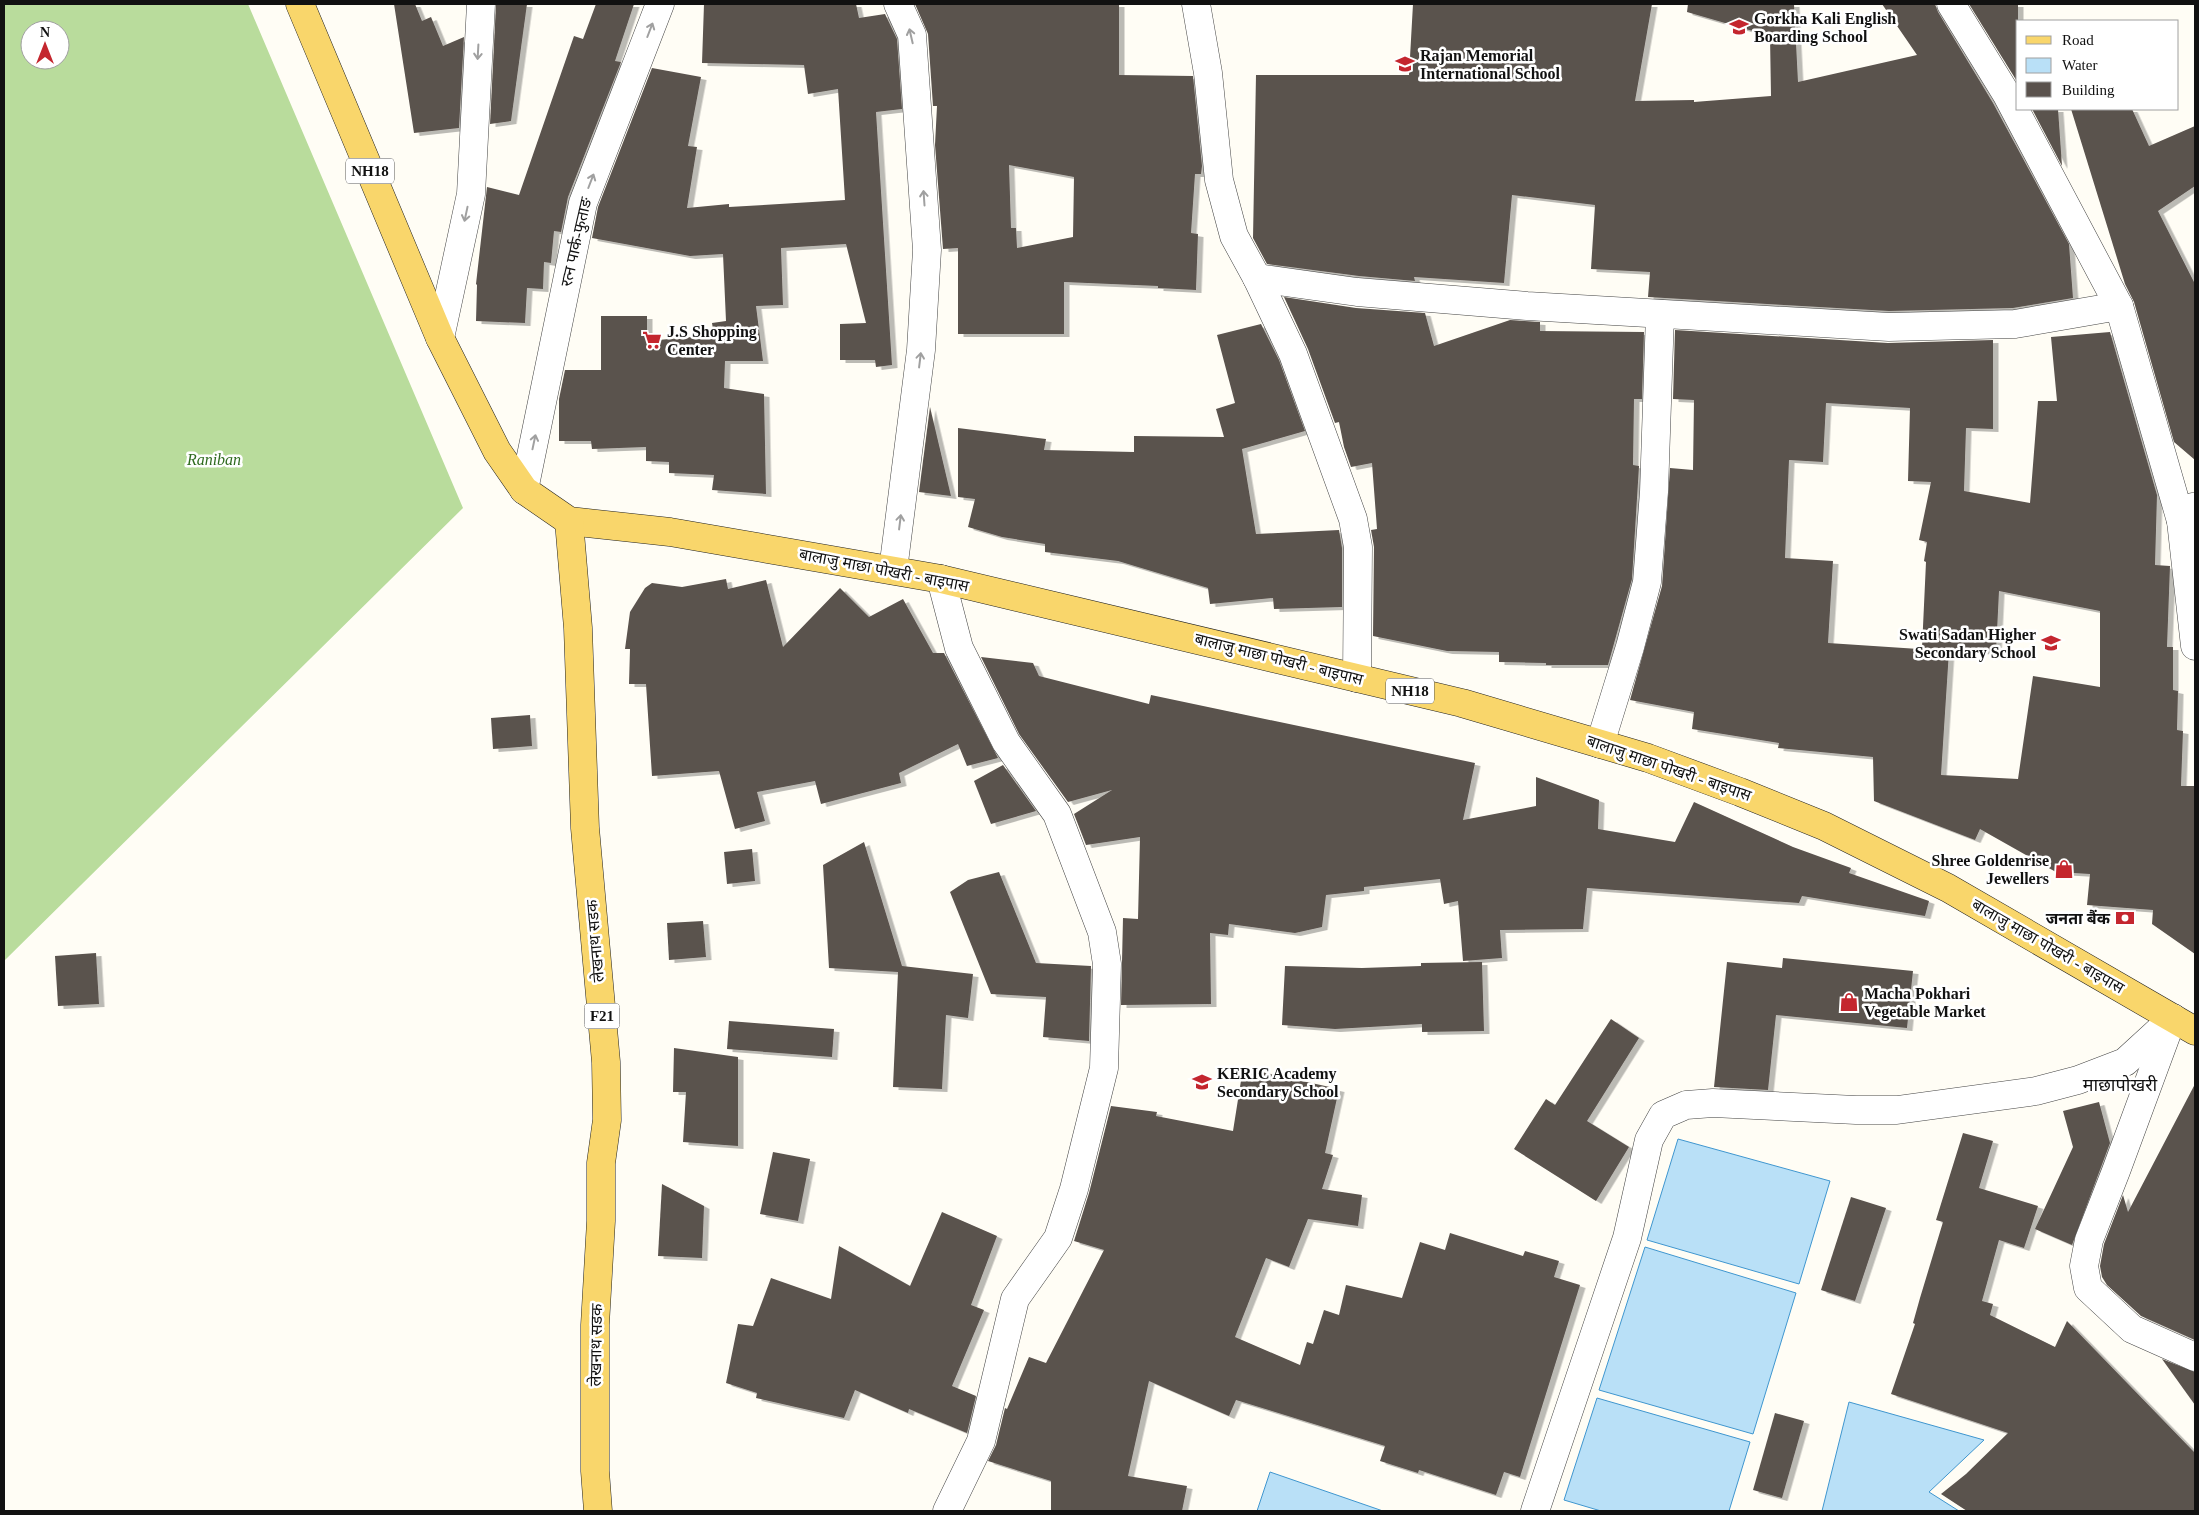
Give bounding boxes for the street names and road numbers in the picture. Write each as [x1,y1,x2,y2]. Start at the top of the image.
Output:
road number: NH18 [346,158,394,184]
street label: रत्न पार्क-फुताङ [557,195,597,289]
street label: बालाजु माछा पोखरी - बाइपास [797,545,972,597]
street label: बालाजु माछा पोखरी - बाइपास [1193,630,1366,690]
road number: NH18 [1386,678,1434,704]
street label: बालाजु माछा पोखरी - बाइपास [1584,732,1755,806]
street label: बालाजु माछा पोखरी - बाइपास [1968,895,2128,999]
street label: लेखनाथ सडक [582,898,607,983]
road number: F21 [584,1004,620,1028]
street label: लेखनाथ सडक [586,1303,605,1387]

